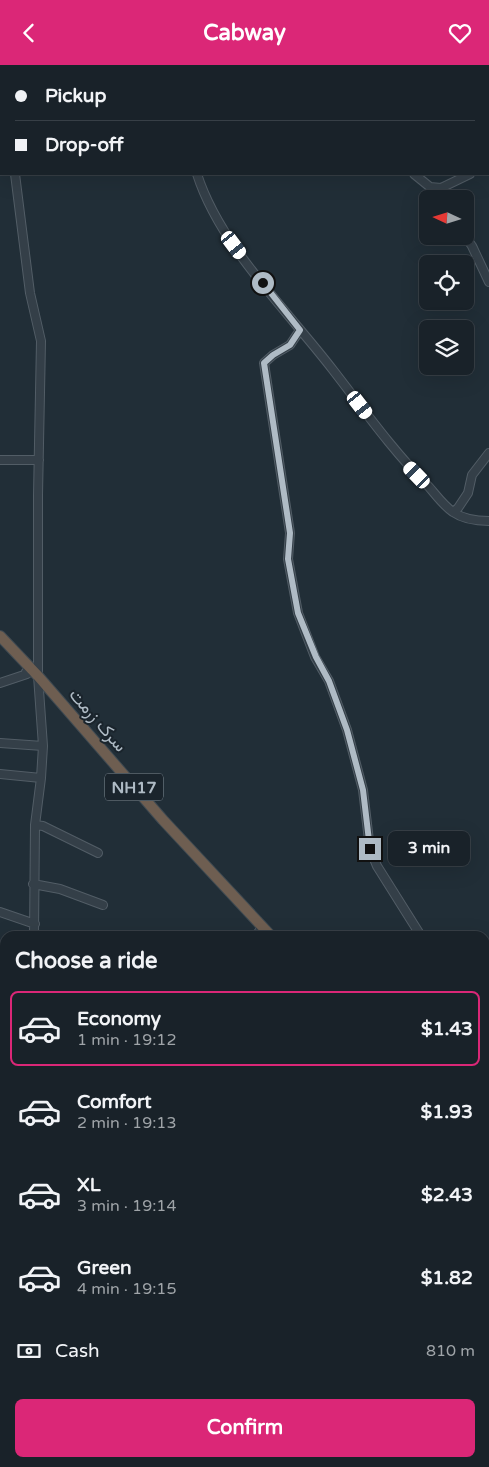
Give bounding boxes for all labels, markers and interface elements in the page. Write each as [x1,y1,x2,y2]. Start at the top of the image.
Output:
icon: back [15,19,43,47]
icon: heart [446,19,474,47]
text: Cabway [203,20,286,46]
text: Pickup [45,85,106,107]
text: Drop-off [45,134,124,156]
north arrow [419,190,474,245]
map controls [419,190,474,375]
car [218,229,249,261]
button: locate [419,255,474,310]
route start [252,272,274,294]
button: layers [419,320,474,375]
car [344,389,375,421]
car [401,459,432,491]
street label: سرک زرمت [64,684,132,756]
road number: NH17 [105,774,163,801]
callout: 3 min [388,831,470,867]
route end [359,838,381,860]
text: 3 min [408,838,450,858]
text: Choose a ride [15,948,158,974]
icon: car [17,1006,62,1051]
text: Economy [77,1008,161,1030]
text: $1.43 [421,1018,473,1040]
text: 1 min · 19:12 [77,1030,176,1050]
icon: car [17,1089,62,1134]
text: Comfort [77,1091,151,1113]
text: $1.93 [421,1101,473,1123]
text: 2 min · 19:13 [77,1113,176,1133]
icon: car [17,1172,62,1217]
text: XL [77,1174,101,1196]
text: $2.43 [421,1184,473,1206]
text: 3 min · 19:14 [77,1196,176,1216]
icon: car [17,1255,62,1300]
text: Green [77,1257,131,1279]
text: $1.82 [421,1267,473,1289]
text: 4 min · 19:15 [77,1279,176,1299]
icon: cash [15,1337,43,1365]
text: Cash [55,1340,100,1362]
text: 810 m [426,1341,475,1361]
button: Confirm [15,1399,475,1457]

